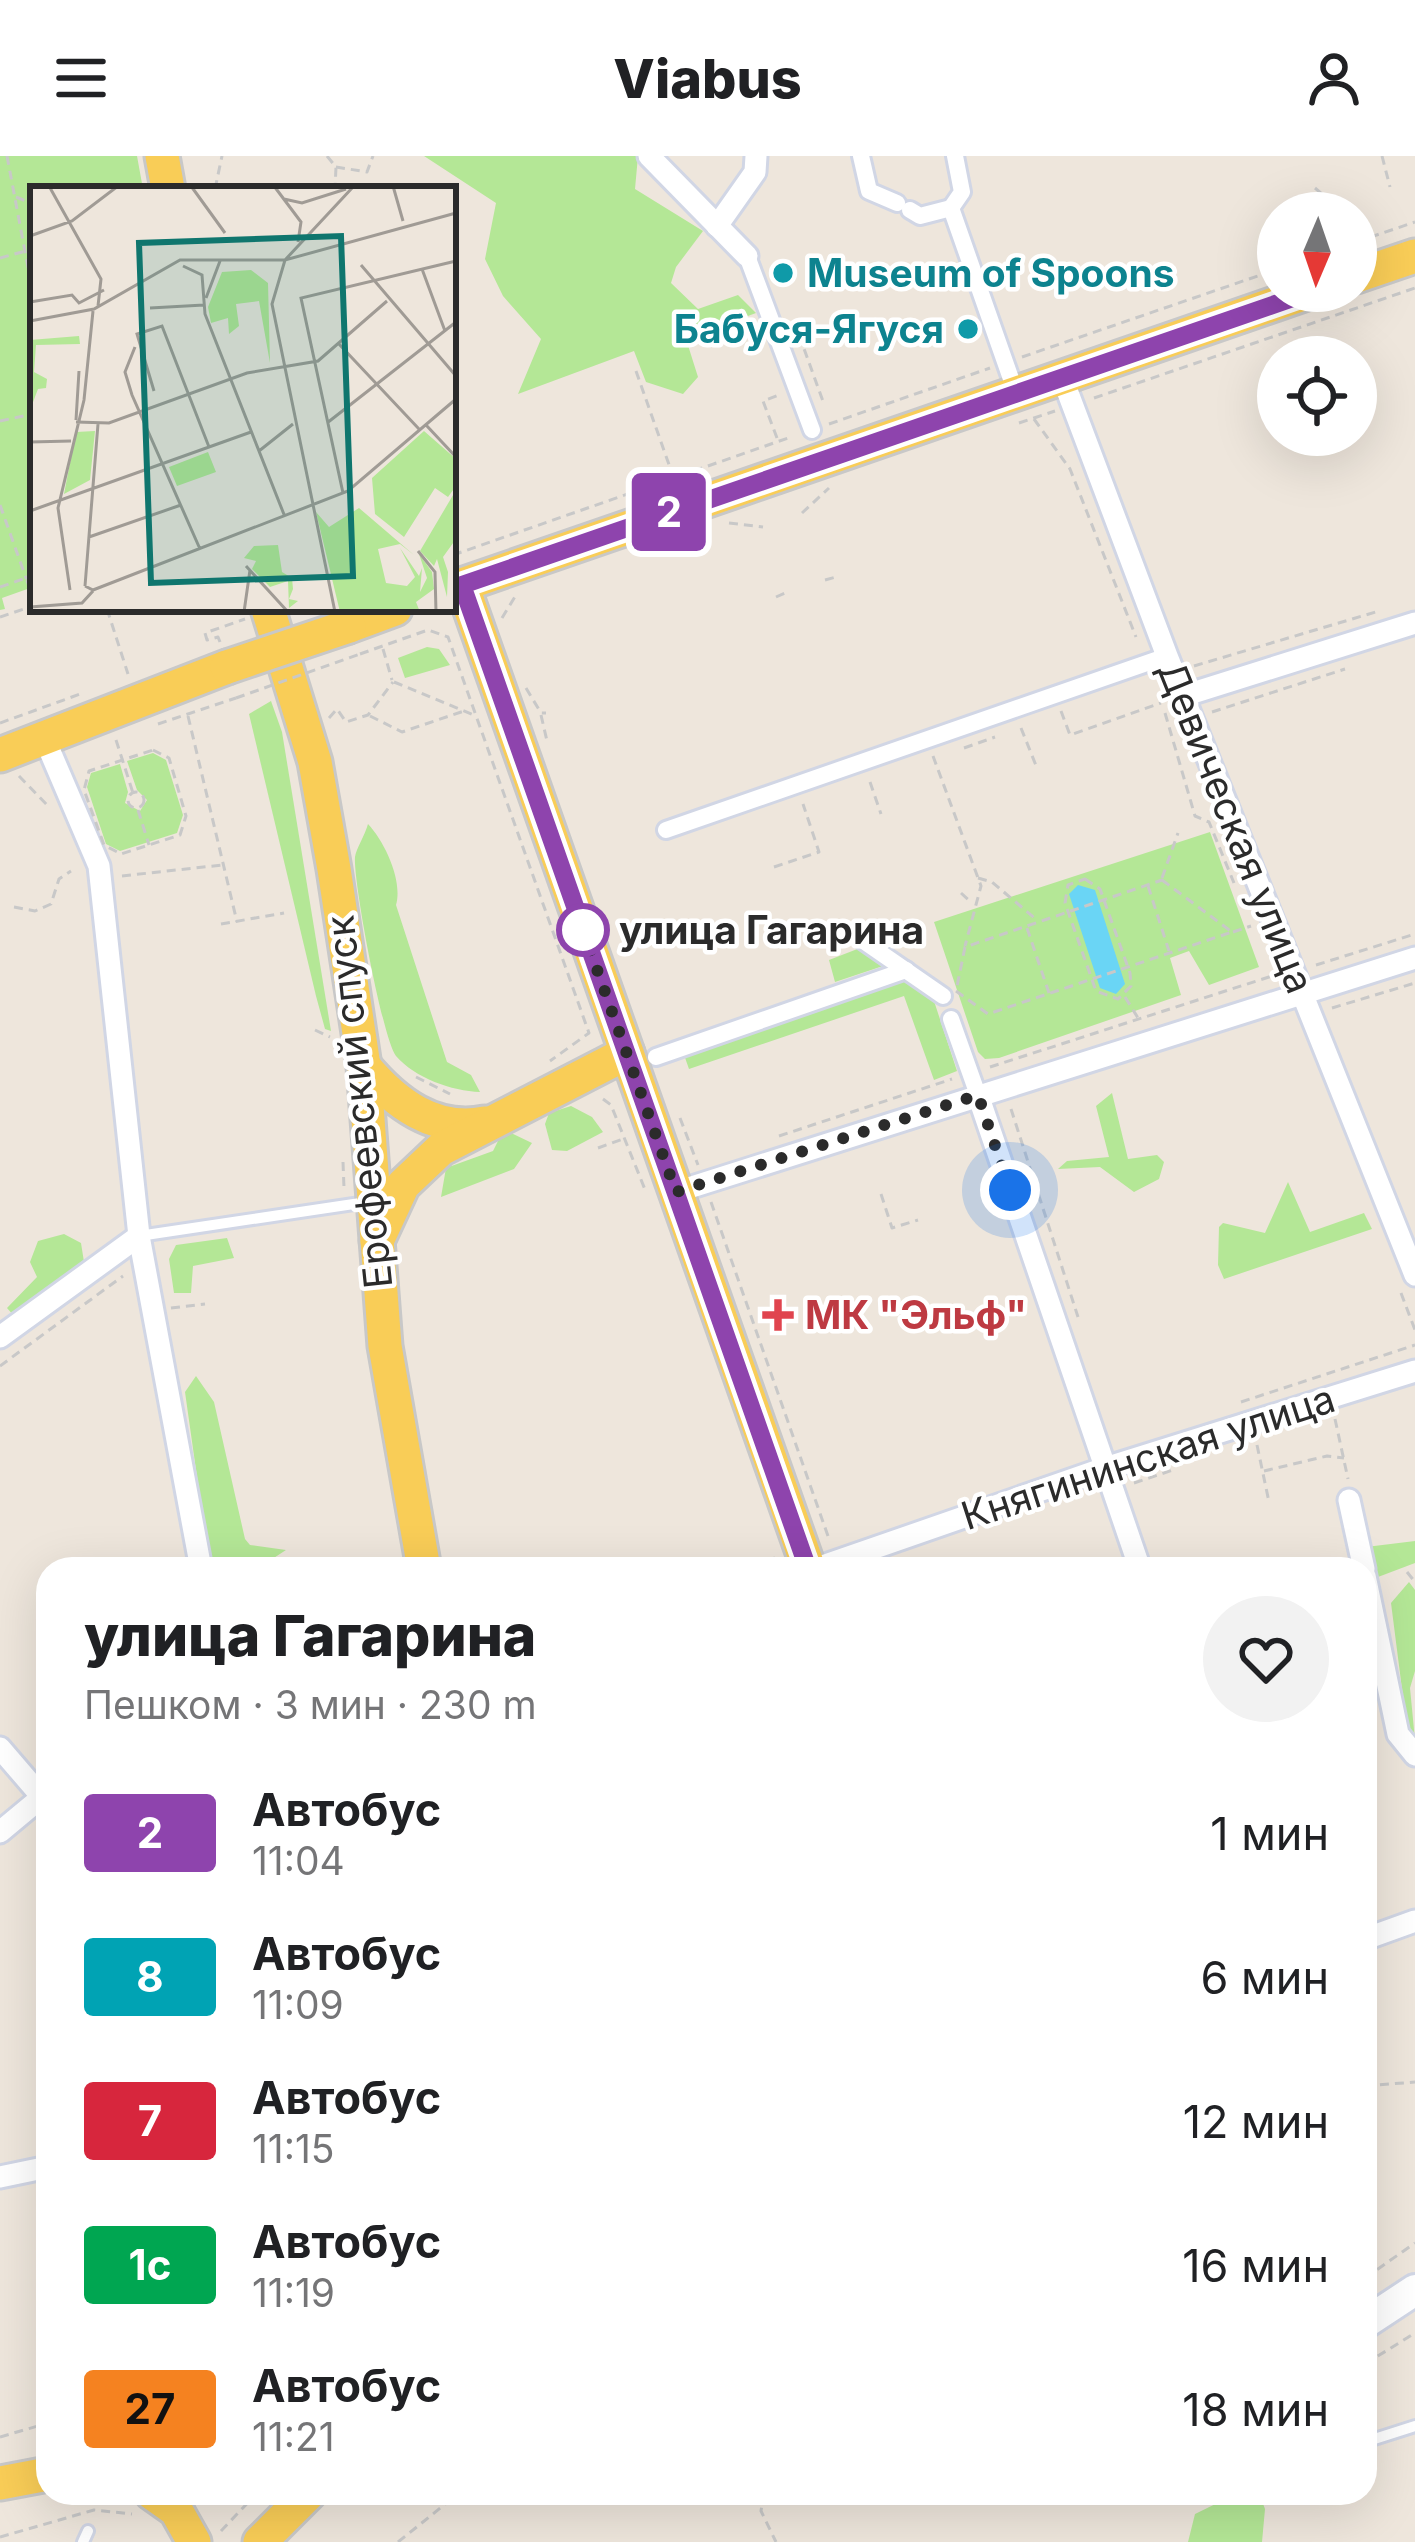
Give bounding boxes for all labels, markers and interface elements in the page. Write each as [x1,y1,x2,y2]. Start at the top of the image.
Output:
icon: menu [48,45,114,111]
icon: person [1301,45,1367,111]
text: Viabus [613,46,802,111]
inset map [30,186,456,612]
north arrow [1257,192,1377,312]
map controls [1257,192,1377,456]
place label: Museum of Spoons [807,249,1175,296]
marker: Museum of Spoons [770,260,796,286]
place label: Бабуся-Ягуся [674,305,944,352]
marker: Бабуся-Ягуся [955,316,981,342]
button: locate [1257,336,1377,456]
line badge: 2 [630,473,708,551]
text: 2 [656,486,682,537]
street label: Девическая улица [1148,654,1325,1000]
marker: улица Гагарина [558,905,608,955]
place label: улица Гагарина [619,906,924,953]
street label: Ерофеевский спуск [316,913,401,1291]
your location [980,1160,1040,1220]
place label: МК "Эльф" [805,1291,1027,1338]
marker: МК "Эльф" [762,1299,794,1331]
street label: Княгининская улица [955,1374,1340,1539]
button: heart [1203,1596,1329,1722]
text: улица Гагарина [84,1601,536,1670]
text: Пешком · 3 мин · 230 m [84,1681,537,1728]
text: Автобус [252,1782,441,1837]
text: 1 мин [1210,1806,1329,1861]
text: 2 [137,1807,163,1858]
text: 11:04 [252,1837,345,1884]
text: Автобус [252,1926,441,1981]
text: 6 мин [1201,1950,1329,2005]
text: 8 [136,1951,164,2002]
text: 11:09 [252,1981,344,2028]
text: Автобус [252,2070,441,2125]
text: 12 мин [1183,2094,1329,2149]
text: 7 [138,2095,162,2146]
text: 11:15 [252,2125,335,2172]
text: Автобус [252,2214,441,2269]
text: 16 мин [1182,2238,1329,2293]
text: 1с [129,2239,171,2290]
text: 11:19 [252,2269,335,2316]
text: Автобус [252,2358,441,2413]
text: 18 мин [1182,2382,1329,2437]
text: 27 [125,2383,175,2434]
text: 11:21 [252,2413,335,2460]

